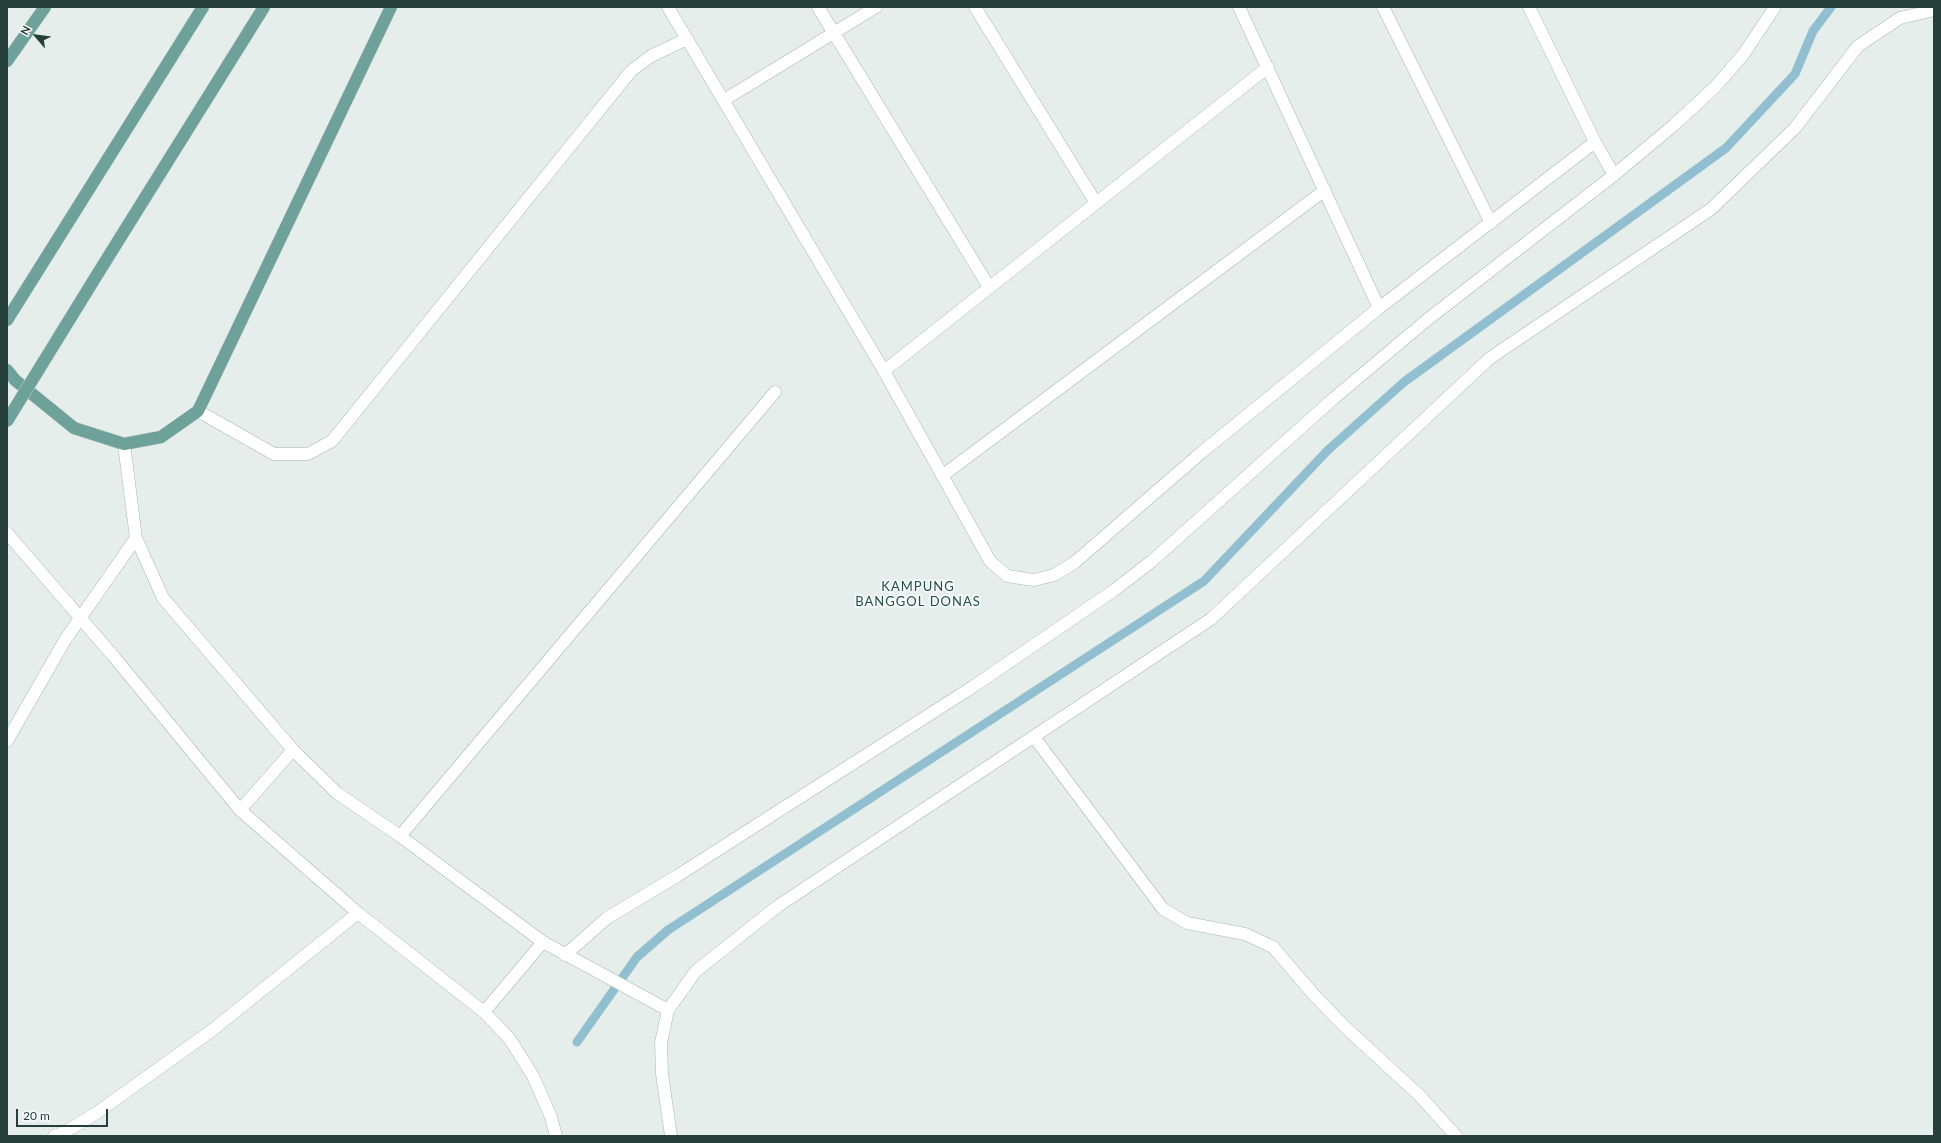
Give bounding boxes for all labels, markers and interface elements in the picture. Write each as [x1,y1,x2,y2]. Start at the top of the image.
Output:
north arrow [16,16,56,56]
text: N [17,23,33,37]
district label: KAMPUNG BANGGOL DONAS [855,579,981,610]
scale bar [18,1101,110,1127]
text: 20 m [23,1108,50,1123]

